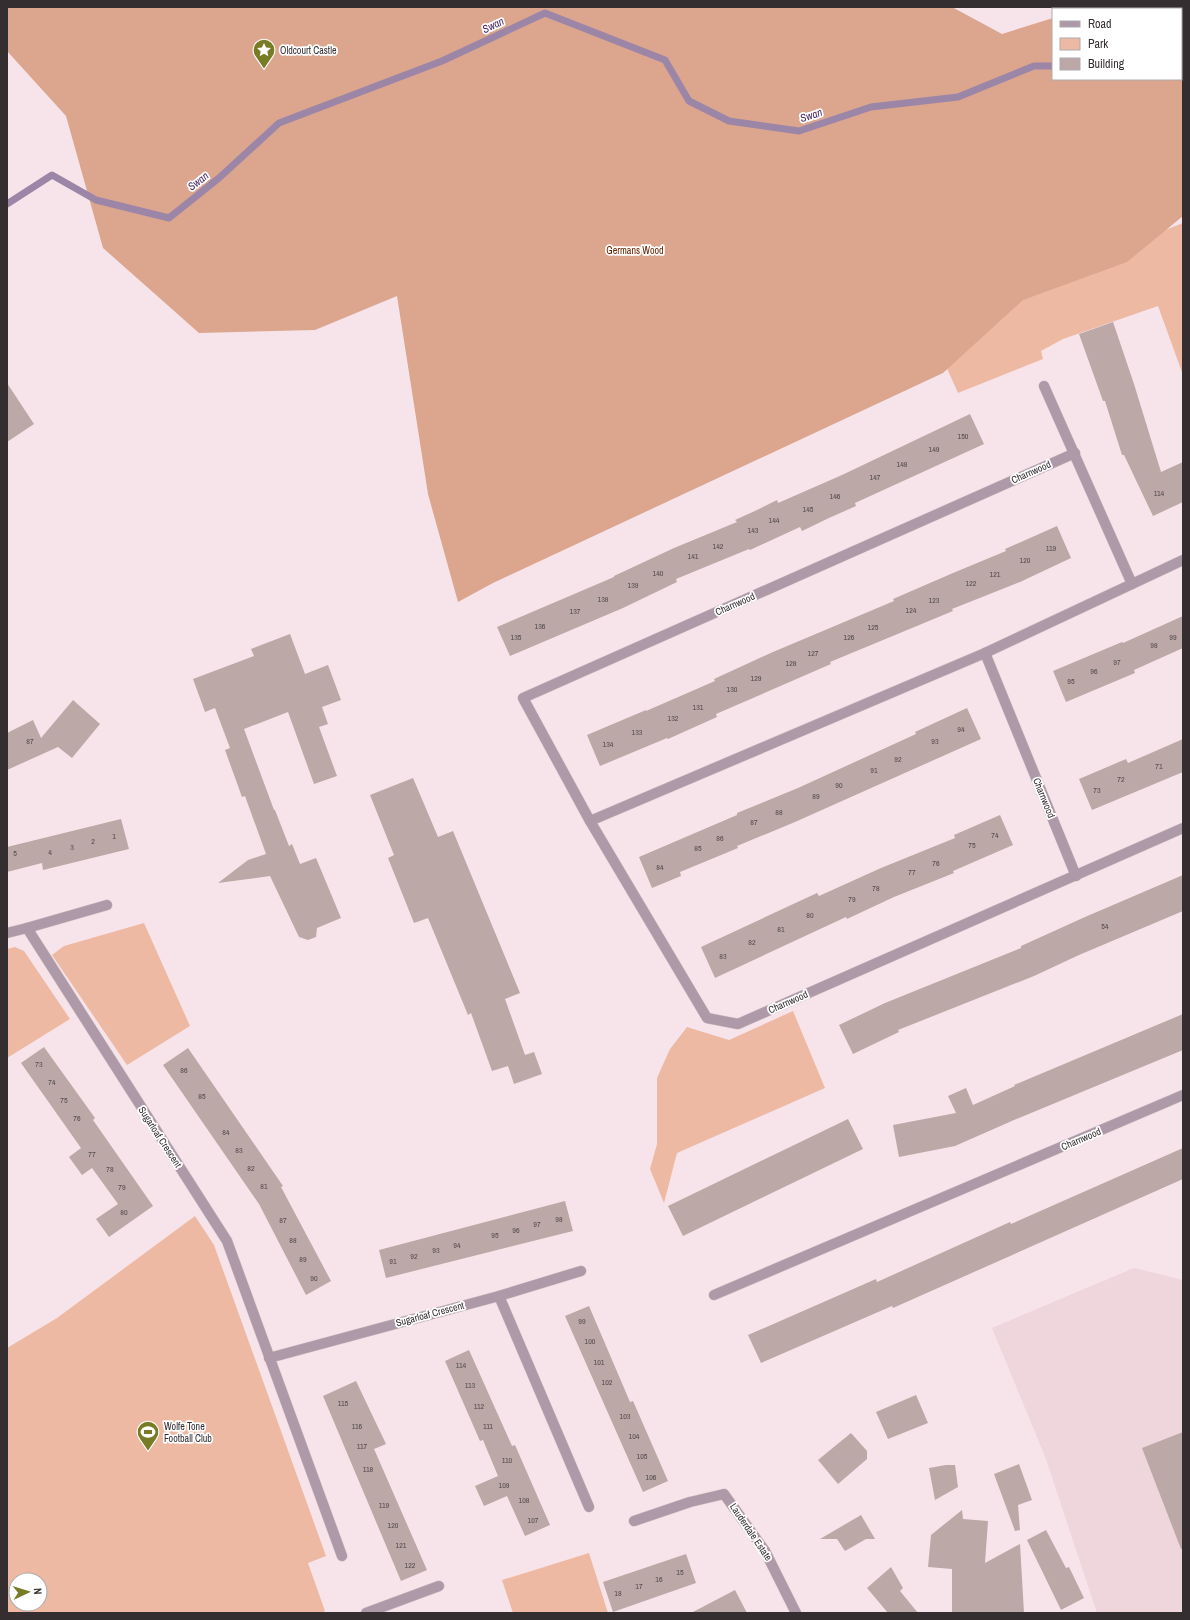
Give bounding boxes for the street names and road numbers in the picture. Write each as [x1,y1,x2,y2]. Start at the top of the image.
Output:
street label: Charnwood [1009,458,1053,486]
street label: Charnwood [713,590,757,618]
street label: Charnwood [1030,776,1058,820]
street label: Charnwood [766,988,810,1016]
street label: Sugarloaf Crescent [135,1104,185,1171]
street label: Charnwood [1059,1125,1103,1153]
street label: Sugarloaf Crescent [394,1298,466,1329]
street label: Lauderdale Estate [727,1501,775,1564]

